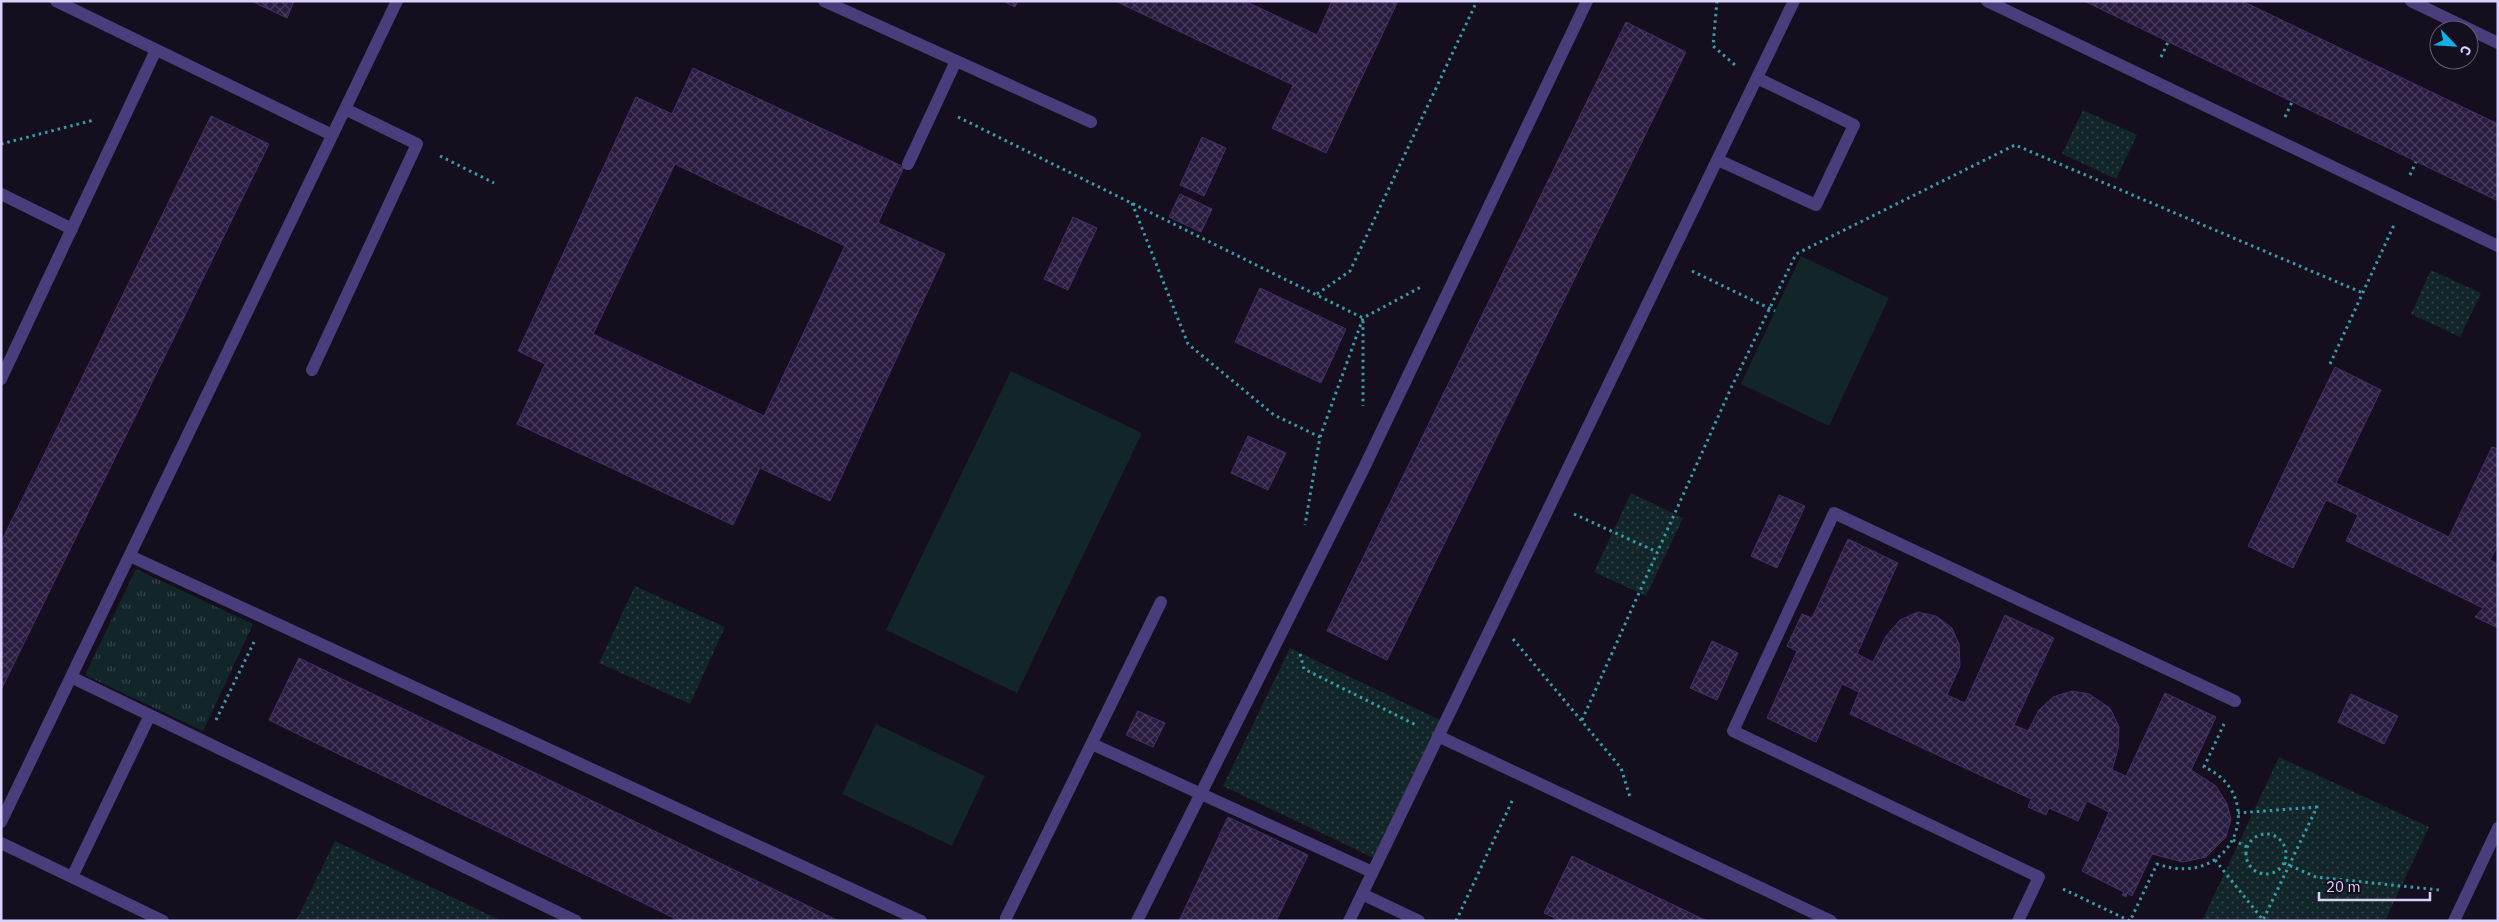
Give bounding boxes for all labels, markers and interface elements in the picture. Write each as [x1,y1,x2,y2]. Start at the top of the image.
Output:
north arrow [2429,20,2479,70]
text: С [2456,43,2476,58]
scale bar [2319,870,2430,902]
text: 20 m [2326,877,2361,896]

